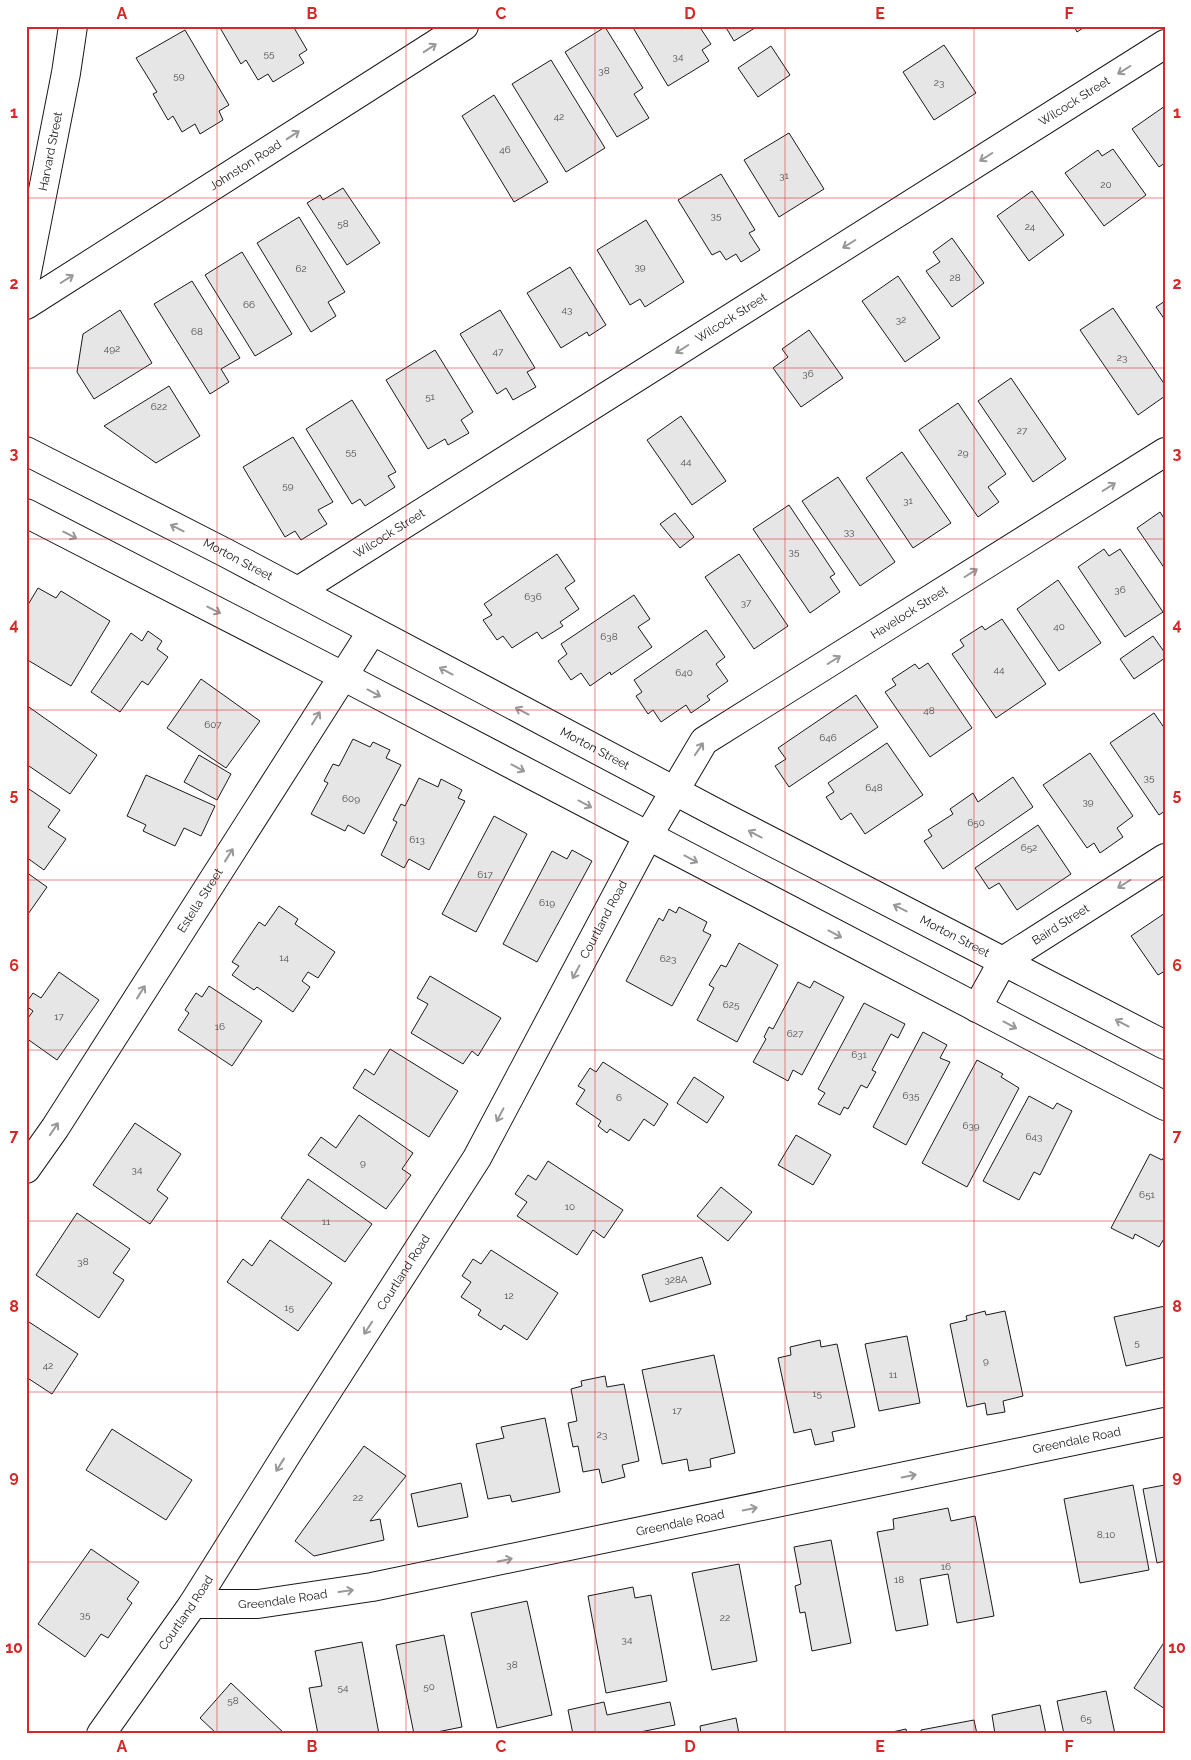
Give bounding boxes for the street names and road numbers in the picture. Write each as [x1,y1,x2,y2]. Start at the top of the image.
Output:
street label: Wilcock Street [1036,74,1113,129]
street label: Harvard Street [36,111,65,192]
street label: Johnston Road [207,137,284,193]
street label: Wilcock Street [693,290,769,345]
street label: Wilcock Street [351,506,428,561]
street label: Morton Street [201,536,275,583]
street label: Havelock Street [868,583,950,642]
street label: Morton Street [558,725,632,773]
street label: Estella Street [174,866,226,935]
street label: Courtland Road [577,878,630,961]
street label: Baird Street [1029,901,1092,948]
street label: Morton Street [918,913,992,960]
street label: Courtland Road [374,1232,433,1313]
street label: Greendale Road [1031,1424,1122,1456]
street label: Greendale Road [635,1507,726,1539]
street label: Courtland Road [156,1573,216,1653]
street label: Greendale Road [238,1587,328,1611]

